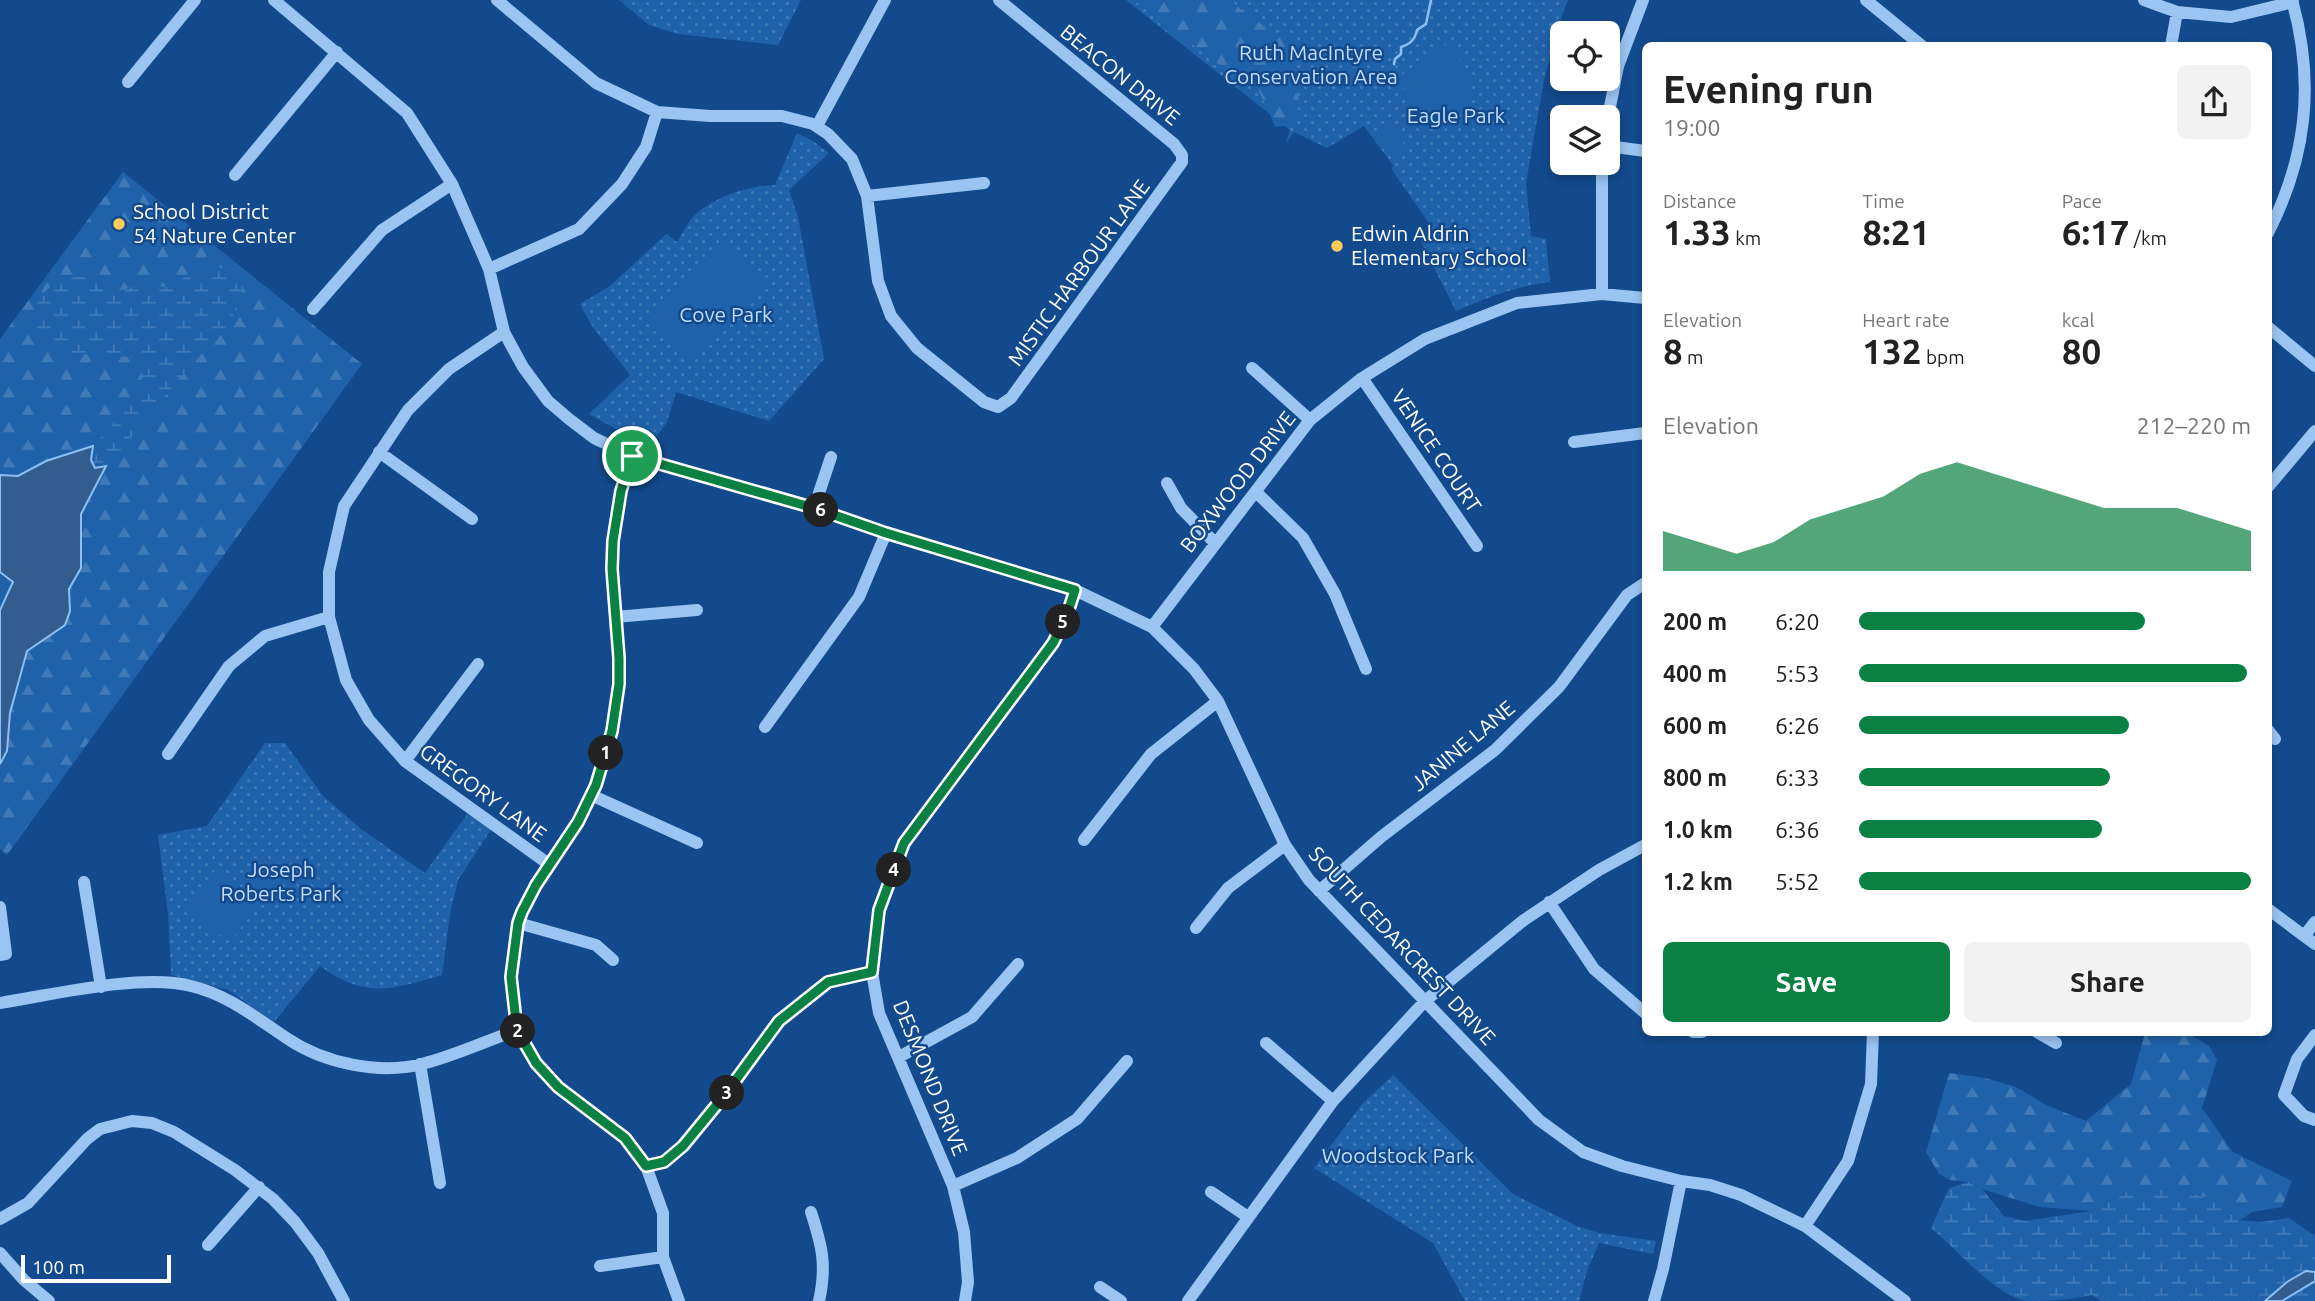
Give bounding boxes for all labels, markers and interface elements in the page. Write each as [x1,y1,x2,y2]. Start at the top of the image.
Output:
street label: BEACON DRIVE [1056,19,1185,130]
map controls [1550,21,1620,175]
button: locate [1550,21,1620,91]
park label: Ruth MacIntyre Conservation Area [1224,40,1398,88]
button: share [2177,65,2251,139]
text: Evening run [1663,68,1874,110]
park label: Eagle Park [1407,103,1506,127]
button: layers [1550,105,1620,175]
text: 19:00 [1663,115,1721,140]
street label: MISTIC HARBOUR LANE [1003,175,1154,370]
text: Distance [1663,190,1737,212]
text: Time [1862,190,1905,212]
text: Pace [2062,190,2102,212]
place label: School District 54 Nature Center [133,199,296,247]
text: 1.33 [1663,212,1731,252]
text: 8:21 [1862,212,1930,252]
text: 6:17 [2062,212,2130,252]
marker: School District 54 Nature Center [111,216,127,232]
place label: Edwin Aldrin Elementary School [1351,221,1527,269]
text: km [1731,227,1761,249]
text: /km [2130,227,2167,249]
marker: Edwin Aldrin Elementary School [1329,238,1345,254]
park label: Cove Park [679,302,773,326]
text: Elevation [1663,309,1742,331]
text: Heart rate [1862,309,1950,331]
text: kcal [2062,309,2094,331]
text: 8 [1663,331,1683,371]
text: 132 [1862,331,1922,371]
text: 80 [2062,331,2101,371]
text: m [1683,346,1704,368]
text: bpm [1922,346,1965,368]
street label: VENICE COURT [1387,384,1487,517]
street label: BOXWOOD DRIVE [1175,406,1300,557]
text: Elevation [1663,413,1759,438]
text: 212–220 m [2137,413,2251,438]
pin [602,426,662,486]
icon: arrive [613,437,651,475]
pin: 6 [804,492,838,528]
text: 6 [815,498,826,520]
pin: 5 [1046,604,1080,640]
text: 200 m [1663,609,1727,634]
text: 6:20 [1775,609,1820,634]
text: 5 [1057,610,1068,632]
text: 400 m [1663,661,1727,686]
text: 5:53 [1775,661,1820,686]
street label: JANINE LANE [1406,695,1519,795]
text: 600 m [1663,713,1727,738]
text: 6:26 [1775,713,1820,738]
pin: 1 [588,736,624,770]
street label: GREGORY LANE [416,738,551,846]
text: 1 [600,741,611,763]
text: 800 m [1663,765,1727,790]
text: 6:33 [1775,765,1820,790]
text: 1.0 km [1663,817,1733,842]
text: 6:36 [1775,817,1820,842]
street label: SOUTH CEDARCREST DRIVE [1305,841,1501,1049]
pin: 4 [876,852,912,888]
park label: Joseph Roberts Park [220,857,342,905]
text: 4 [888,858,899,880]
text: 1.2 km [1663,869,1733,894]
text: 5:52 [1775,869,1820,894]
button: Save [1663,942,1950,1022]
button: Share [1964,942,2251,1022]
street label: DESMOND DRIVE [889,997,973,1159]
pin: 2 [500,1014,536,1048]
text: 2 [512,1019,523,1041]
pin: 3 [710,1076,744,1110]
text: 3 [721,1081,732,1103]
park label: Woodstock Park [1322,1143,1475,1167]
scale bar [21,1252,172,1284]
text: 100 m [32,1256,85,1278]

